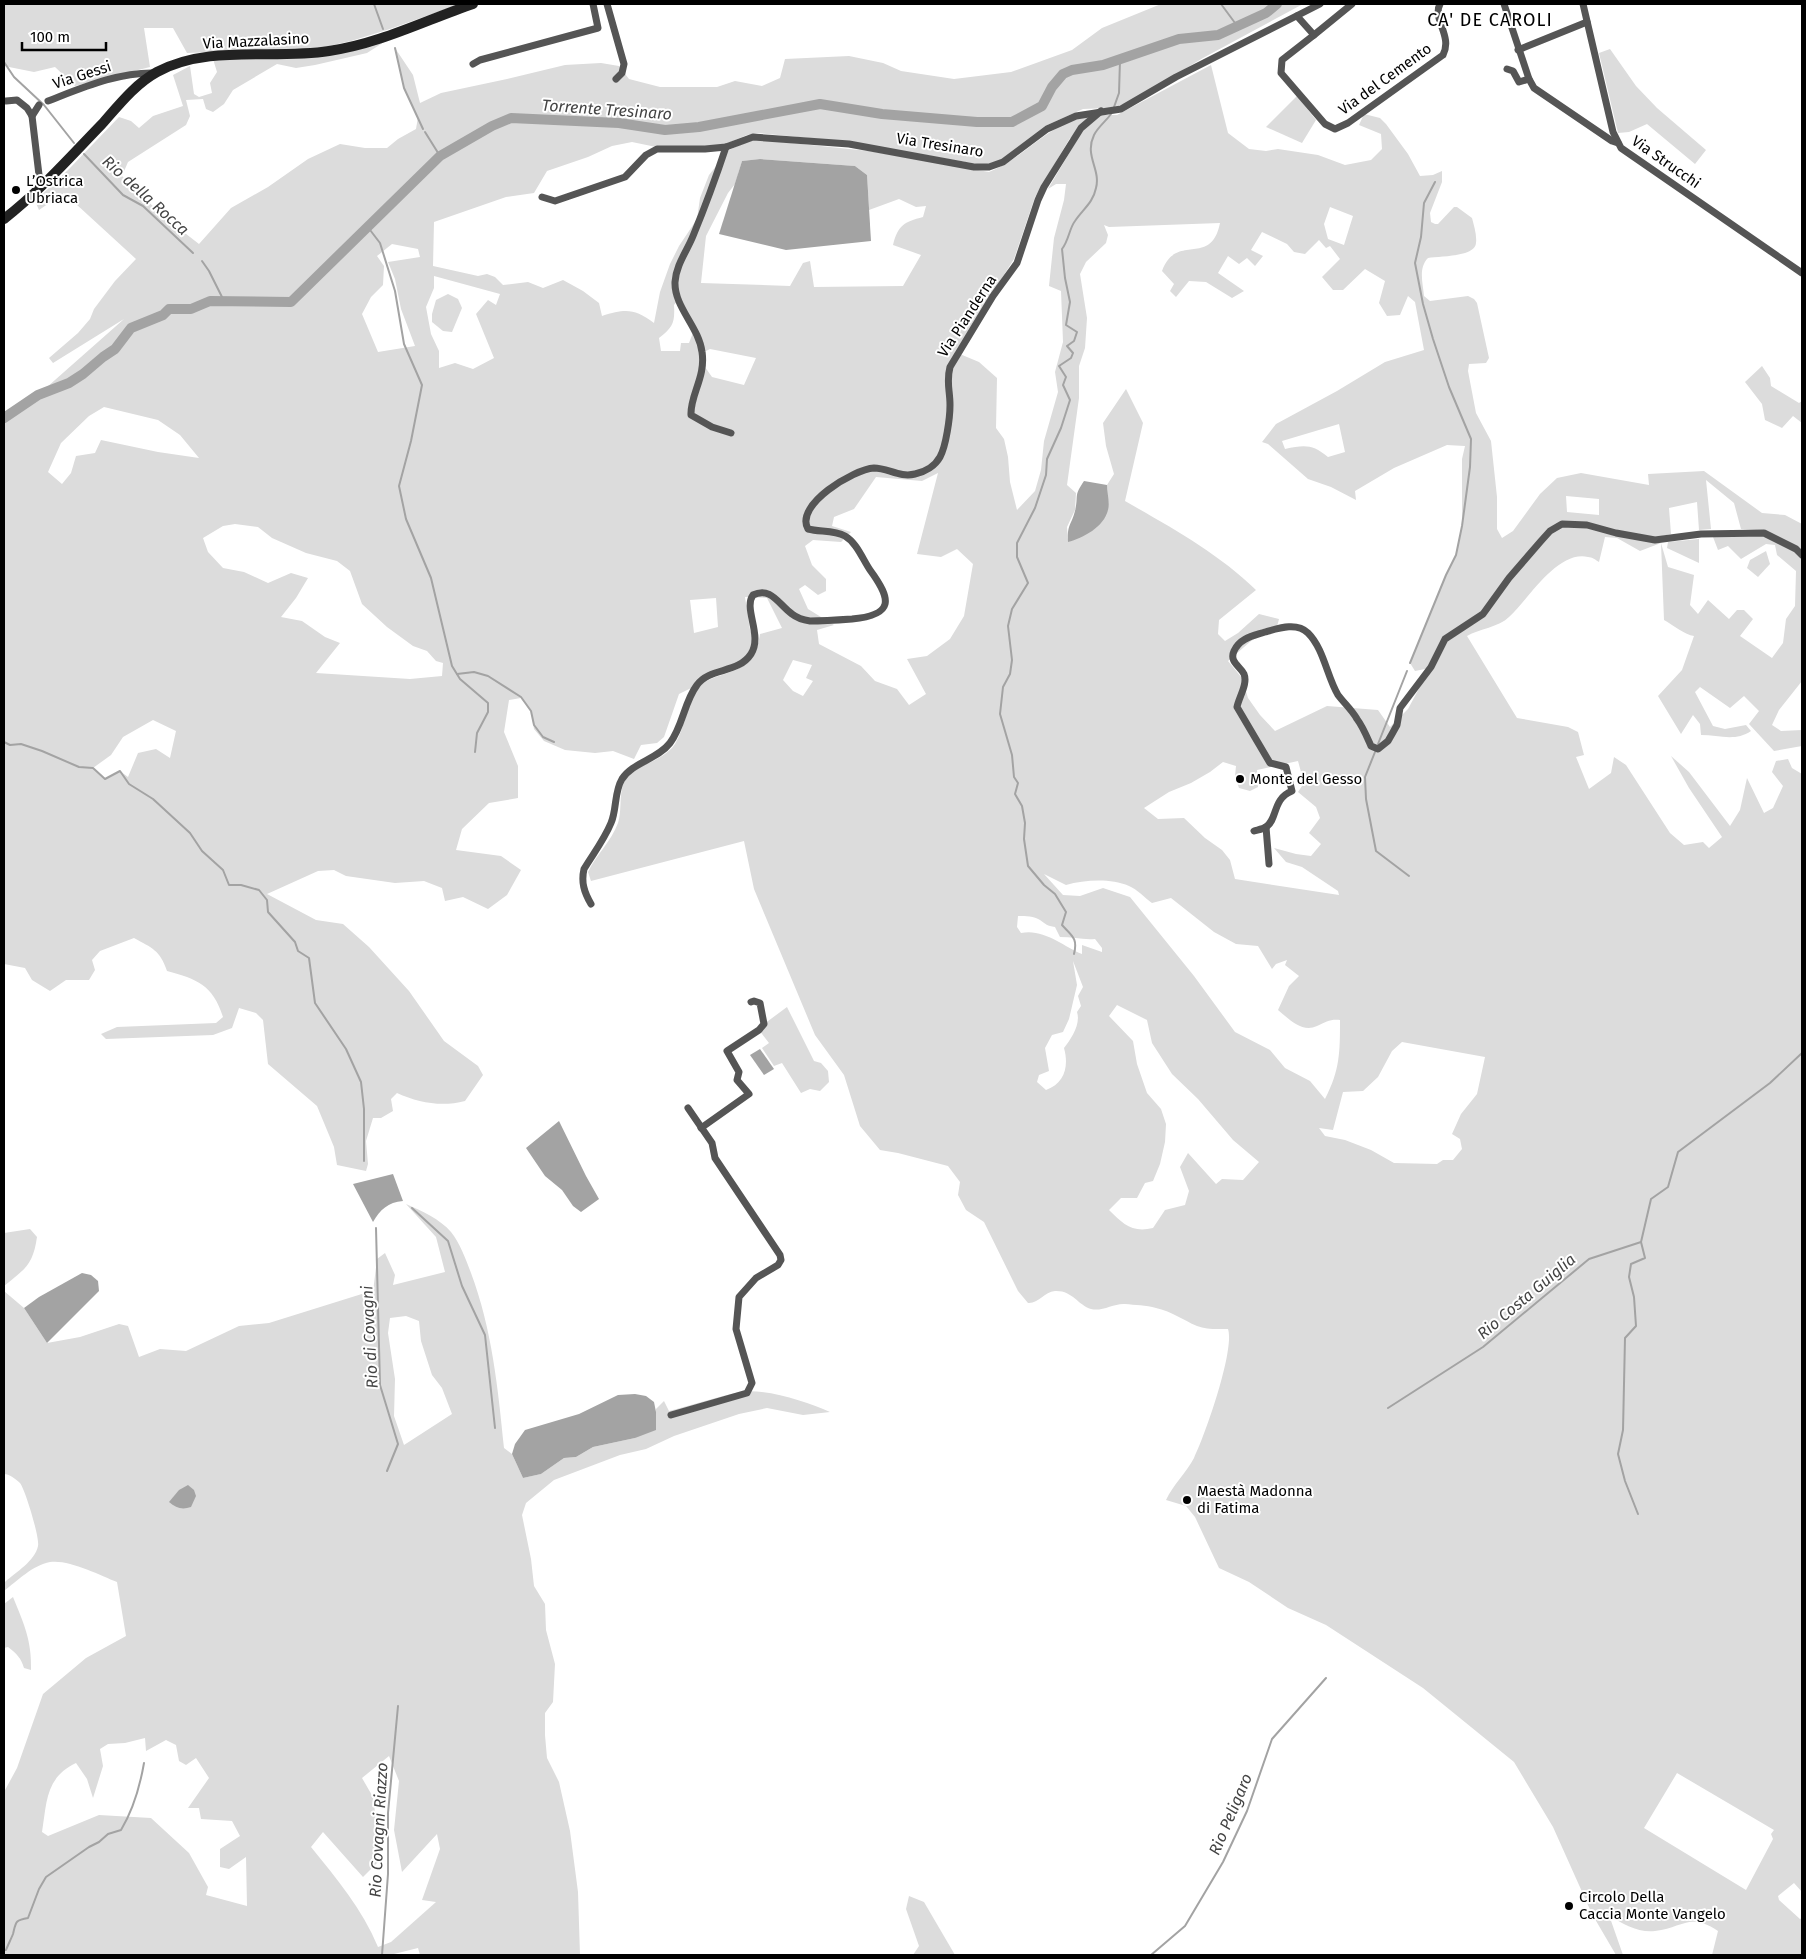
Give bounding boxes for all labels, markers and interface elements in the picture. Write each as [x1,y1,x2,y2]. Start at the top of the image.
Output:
district label: CA' DE CAROLI [1427,9,1553,31]
scale bar [22,20,106,52]
text: 100 m [30,28,70,46]
street label: Via Mazzalasino [202,29,310,53]
street label: Via del Cemento [1335,39,1435,119]
street label: Via Gessi [50,57,114,93]
water label: Torrente Tresinaro [541,95,673,124]
street label: Via Tresinaro [895,129,985,161]
street label: Via Strucchi [1628,132,1704,192]
water label: Rio della Rocca [99,152,193,239]
place label: L’Ostrica Ubriaca [26,172,83,207]
marker: L’Ostrica Ubriaca [10,184,22,196]
street label: Via Pianderna [934,271,1000,361]
place label: Monte del Gesso [1250,770,1362,788]
marker: Monte del Gesso [1234,773,1246,785]
water label: Rio Costa Guiglia [1473,1250,1579,1343]
water label: Rio di Covagni [357,1285,382,1389]
place label: Maestà Madonna di Fatima [1197,1482,1313,1517]
marker: Maestà Madonna di Fatima [1181,1494,1193,1506]
water label: Rio Covagni Riazzo [365,1762,392,1898]
water label: Rio Peligaro [1205,1771,1256,1858]
place label: Circolo Della Caccia Monte Vangelo [1579,1888,1726,1923]
marker: Circolo Della Caccia Monte Vangelo [1563,1900,1575,1912]

